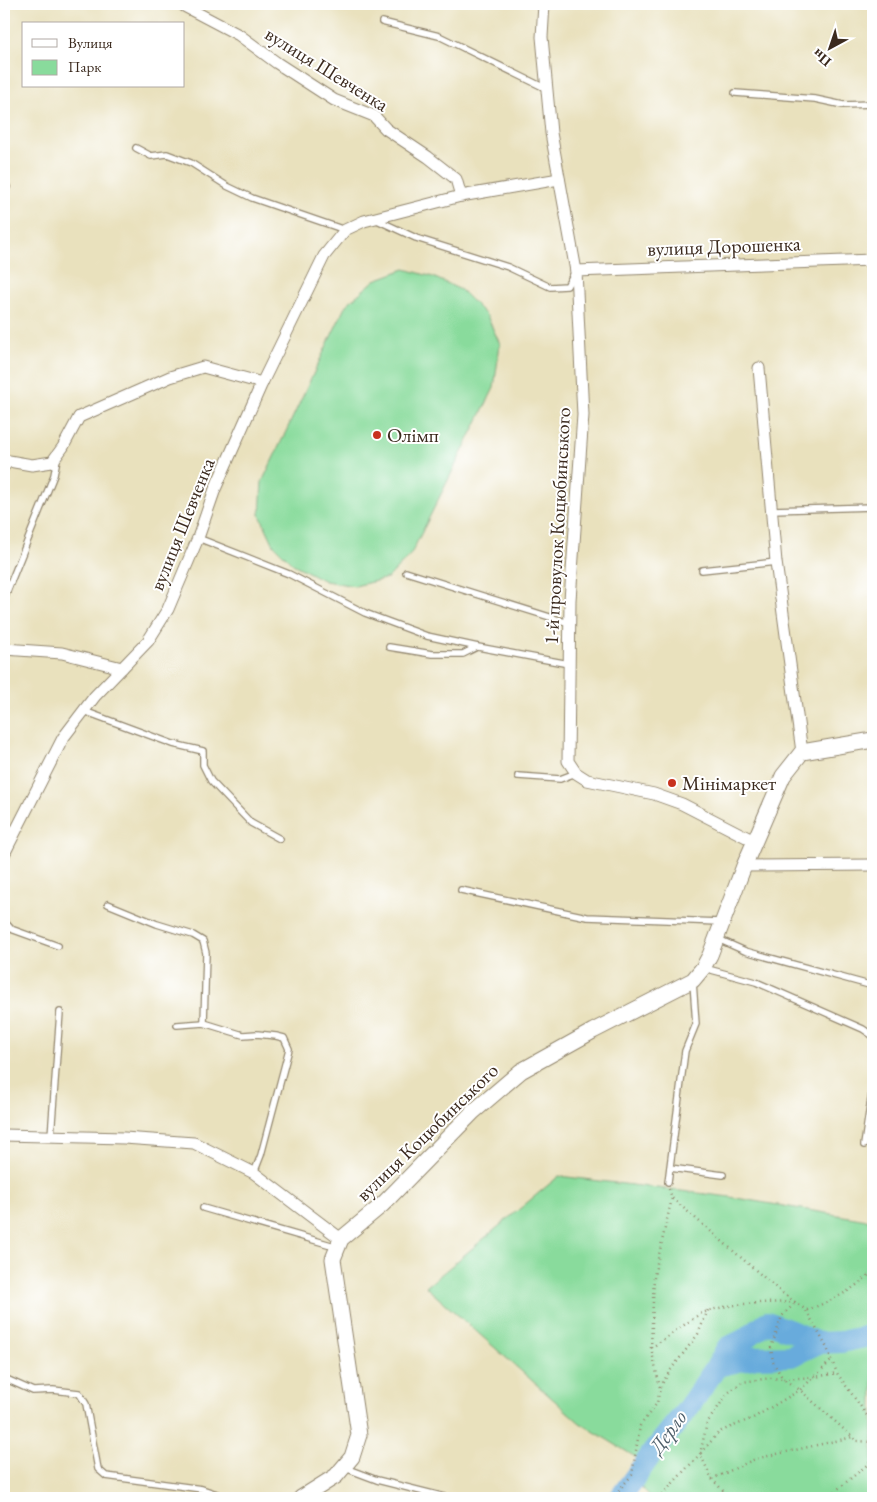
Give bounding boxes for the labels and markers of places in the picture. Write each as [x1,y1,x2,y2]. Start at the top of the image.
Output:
place label: Олімп [387,422,439,448]
marker: Олімп [371,429,383,441]
place label: Мінімаркет [682,770,776,796]
marker: Мінімаркет [666,777,678,789]

